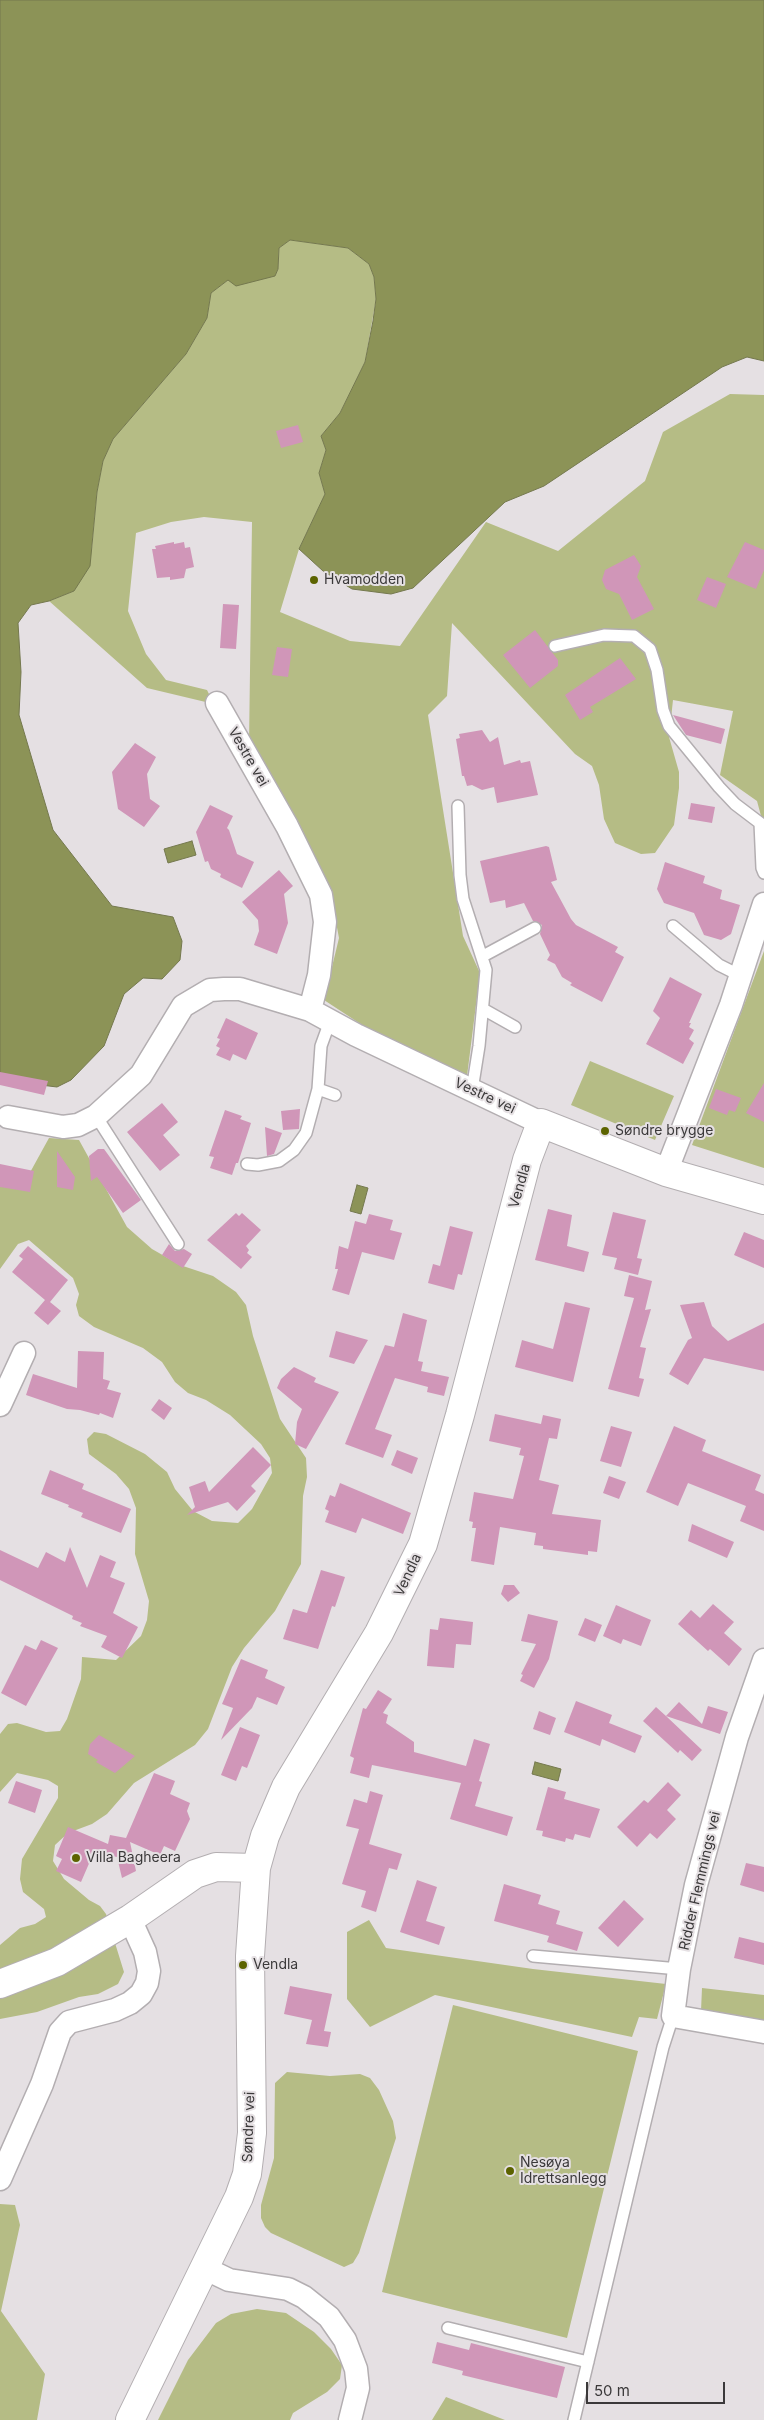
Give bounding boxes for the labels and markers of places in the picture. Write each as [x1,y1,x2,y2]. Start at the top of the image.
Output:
place label: Hvamodden [324,572,404,588]
marker: Hvamodden [308,574,320,586]
place label: Søndre brygge [615,1123,713,1139]
marker: Søndre brygge [599,1125,611,1137]
place label: Villa Bagheera [86,1850,181,1866]
marker: Villa Bagheera [70,1852,82,1864]
place label: Vendla [253,1957,298,1973]
marker: Vendla [237,1959,249,1971]
place label: Nesøya Idrettsanlegg [520,2155,606,2188]
marker: Nesøya Idrettsanlegg [504,2165,516,2177]

